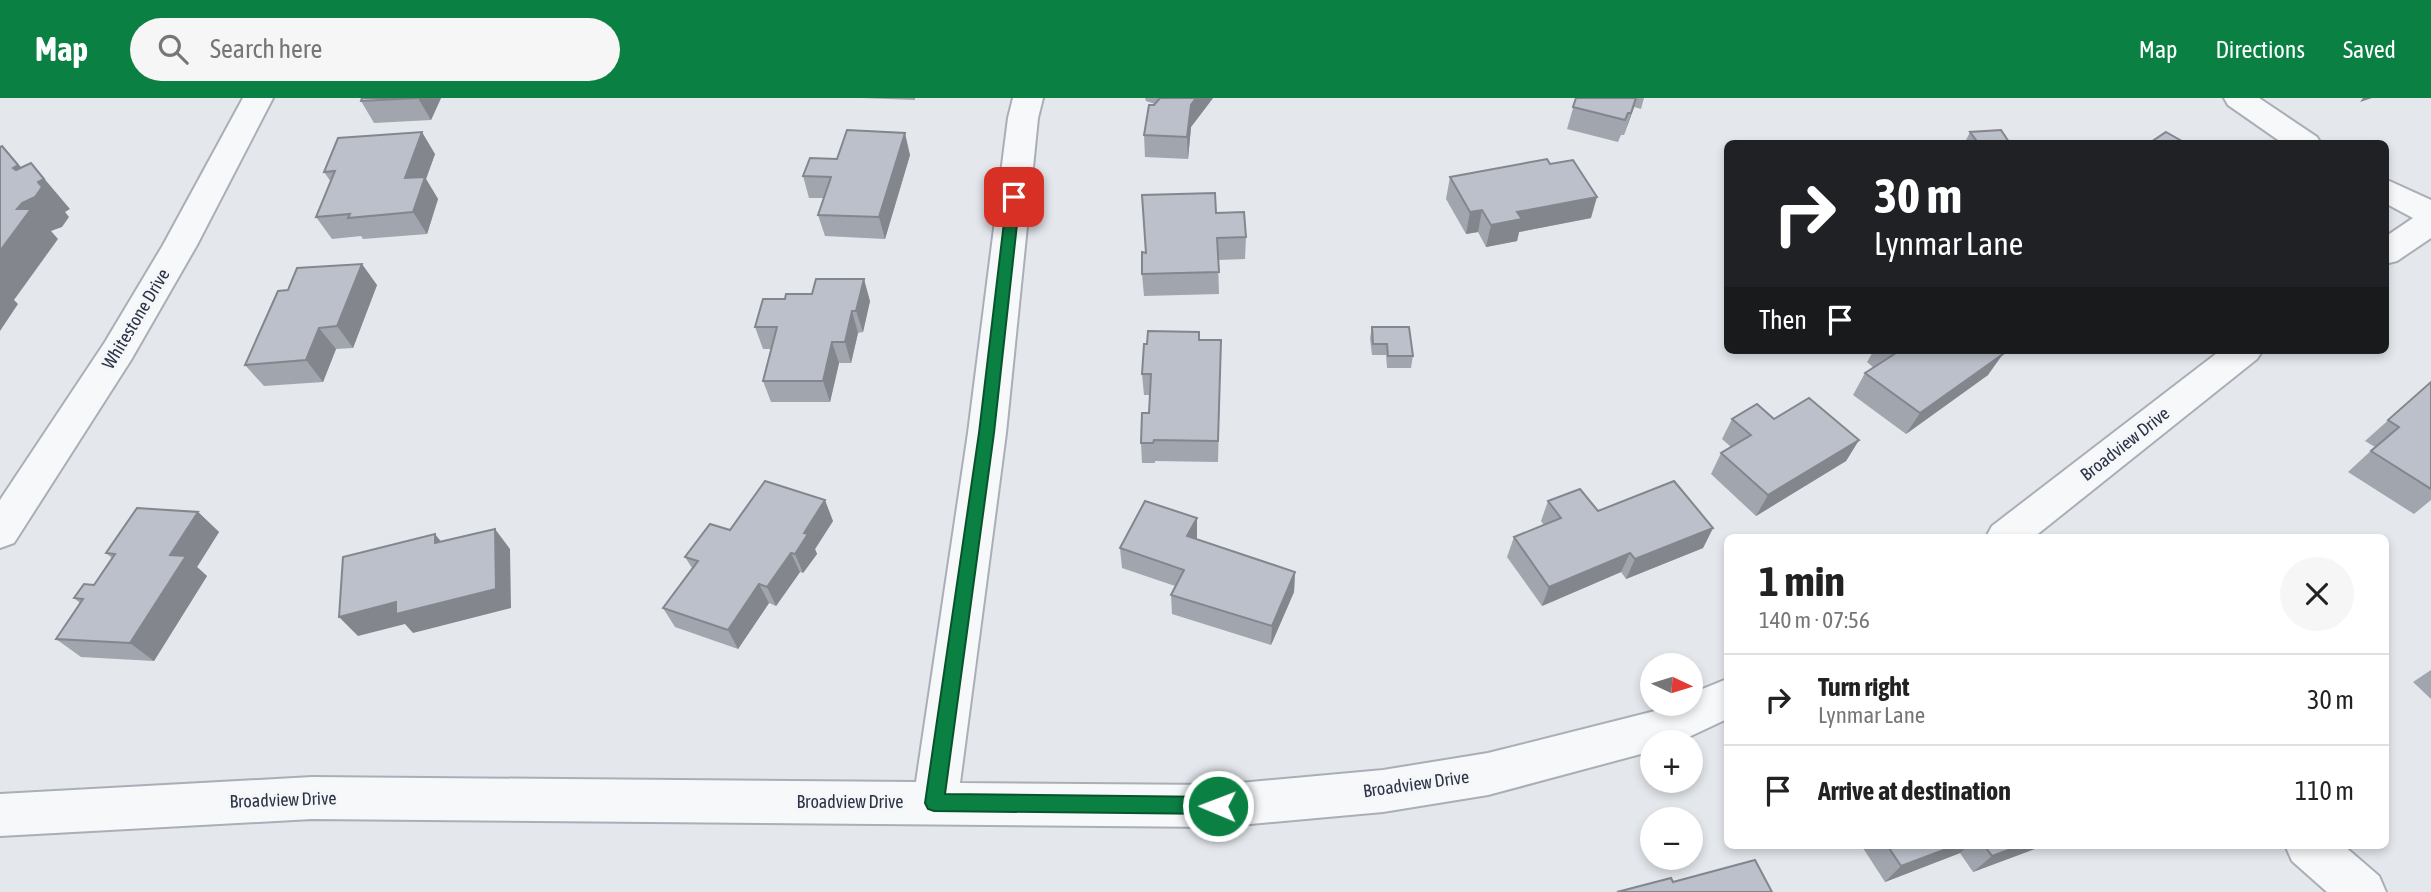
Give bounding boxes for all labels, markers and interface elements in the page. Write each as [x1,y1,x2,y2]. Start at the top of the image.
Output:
search box [130,18,620,81]
text: Map [35,30,88,68]
icon: search [154,30,192,68]
text: Search here [210,34,322,64]
text: Map [2139,36,2177,63]
text: Directions [2215,36,2305,63]
text: Saved [2343,36,2396,63]
pin [984,167,1044,227]
text: 30 m [1874,167,1962,223]
icon: right [1759,168,1850,259]
icon: arrive [995,178,1033,216]
text: Lynmar Lane [1874,225,2023,262]
street label: Whitestone Drive [97,265,174,373]
icon: arrive [1821,301,1859,339]
text: Then [1759,305,1807,335]
street label: Broadview Drive [2076,402,2173,485]
text: 1 min [1759,557,1845,605]
button: close [2280,557,2354,631]
text: 140 m · 07:56 [1759,607,1870,633]
north arrow [1640,653,1703,716]
map controls [1640,653,1703,870]
text: Turn right [1818,672,1909,702]
icon: right [1759,681,1797,719]
text: 30 m [2307,685,2354,715]
text: Lynmar Lane [1818,702,1925,728]
button: + [1640,730,1703,793]
street label: Broadview Drive [1362,766,1470,801]
position arrow [1181,769,1255,843]
icon: arrive [1759,772,1797,810]
text: Arrive at destination [1818,776,2011,806]
text: 110 m [2295,776,2354,806]
street label: Broadview Drive [229,787,337,812]
street label: Broadview Drive [797,791,903,812]
button: − [1640,807,1703,870]

